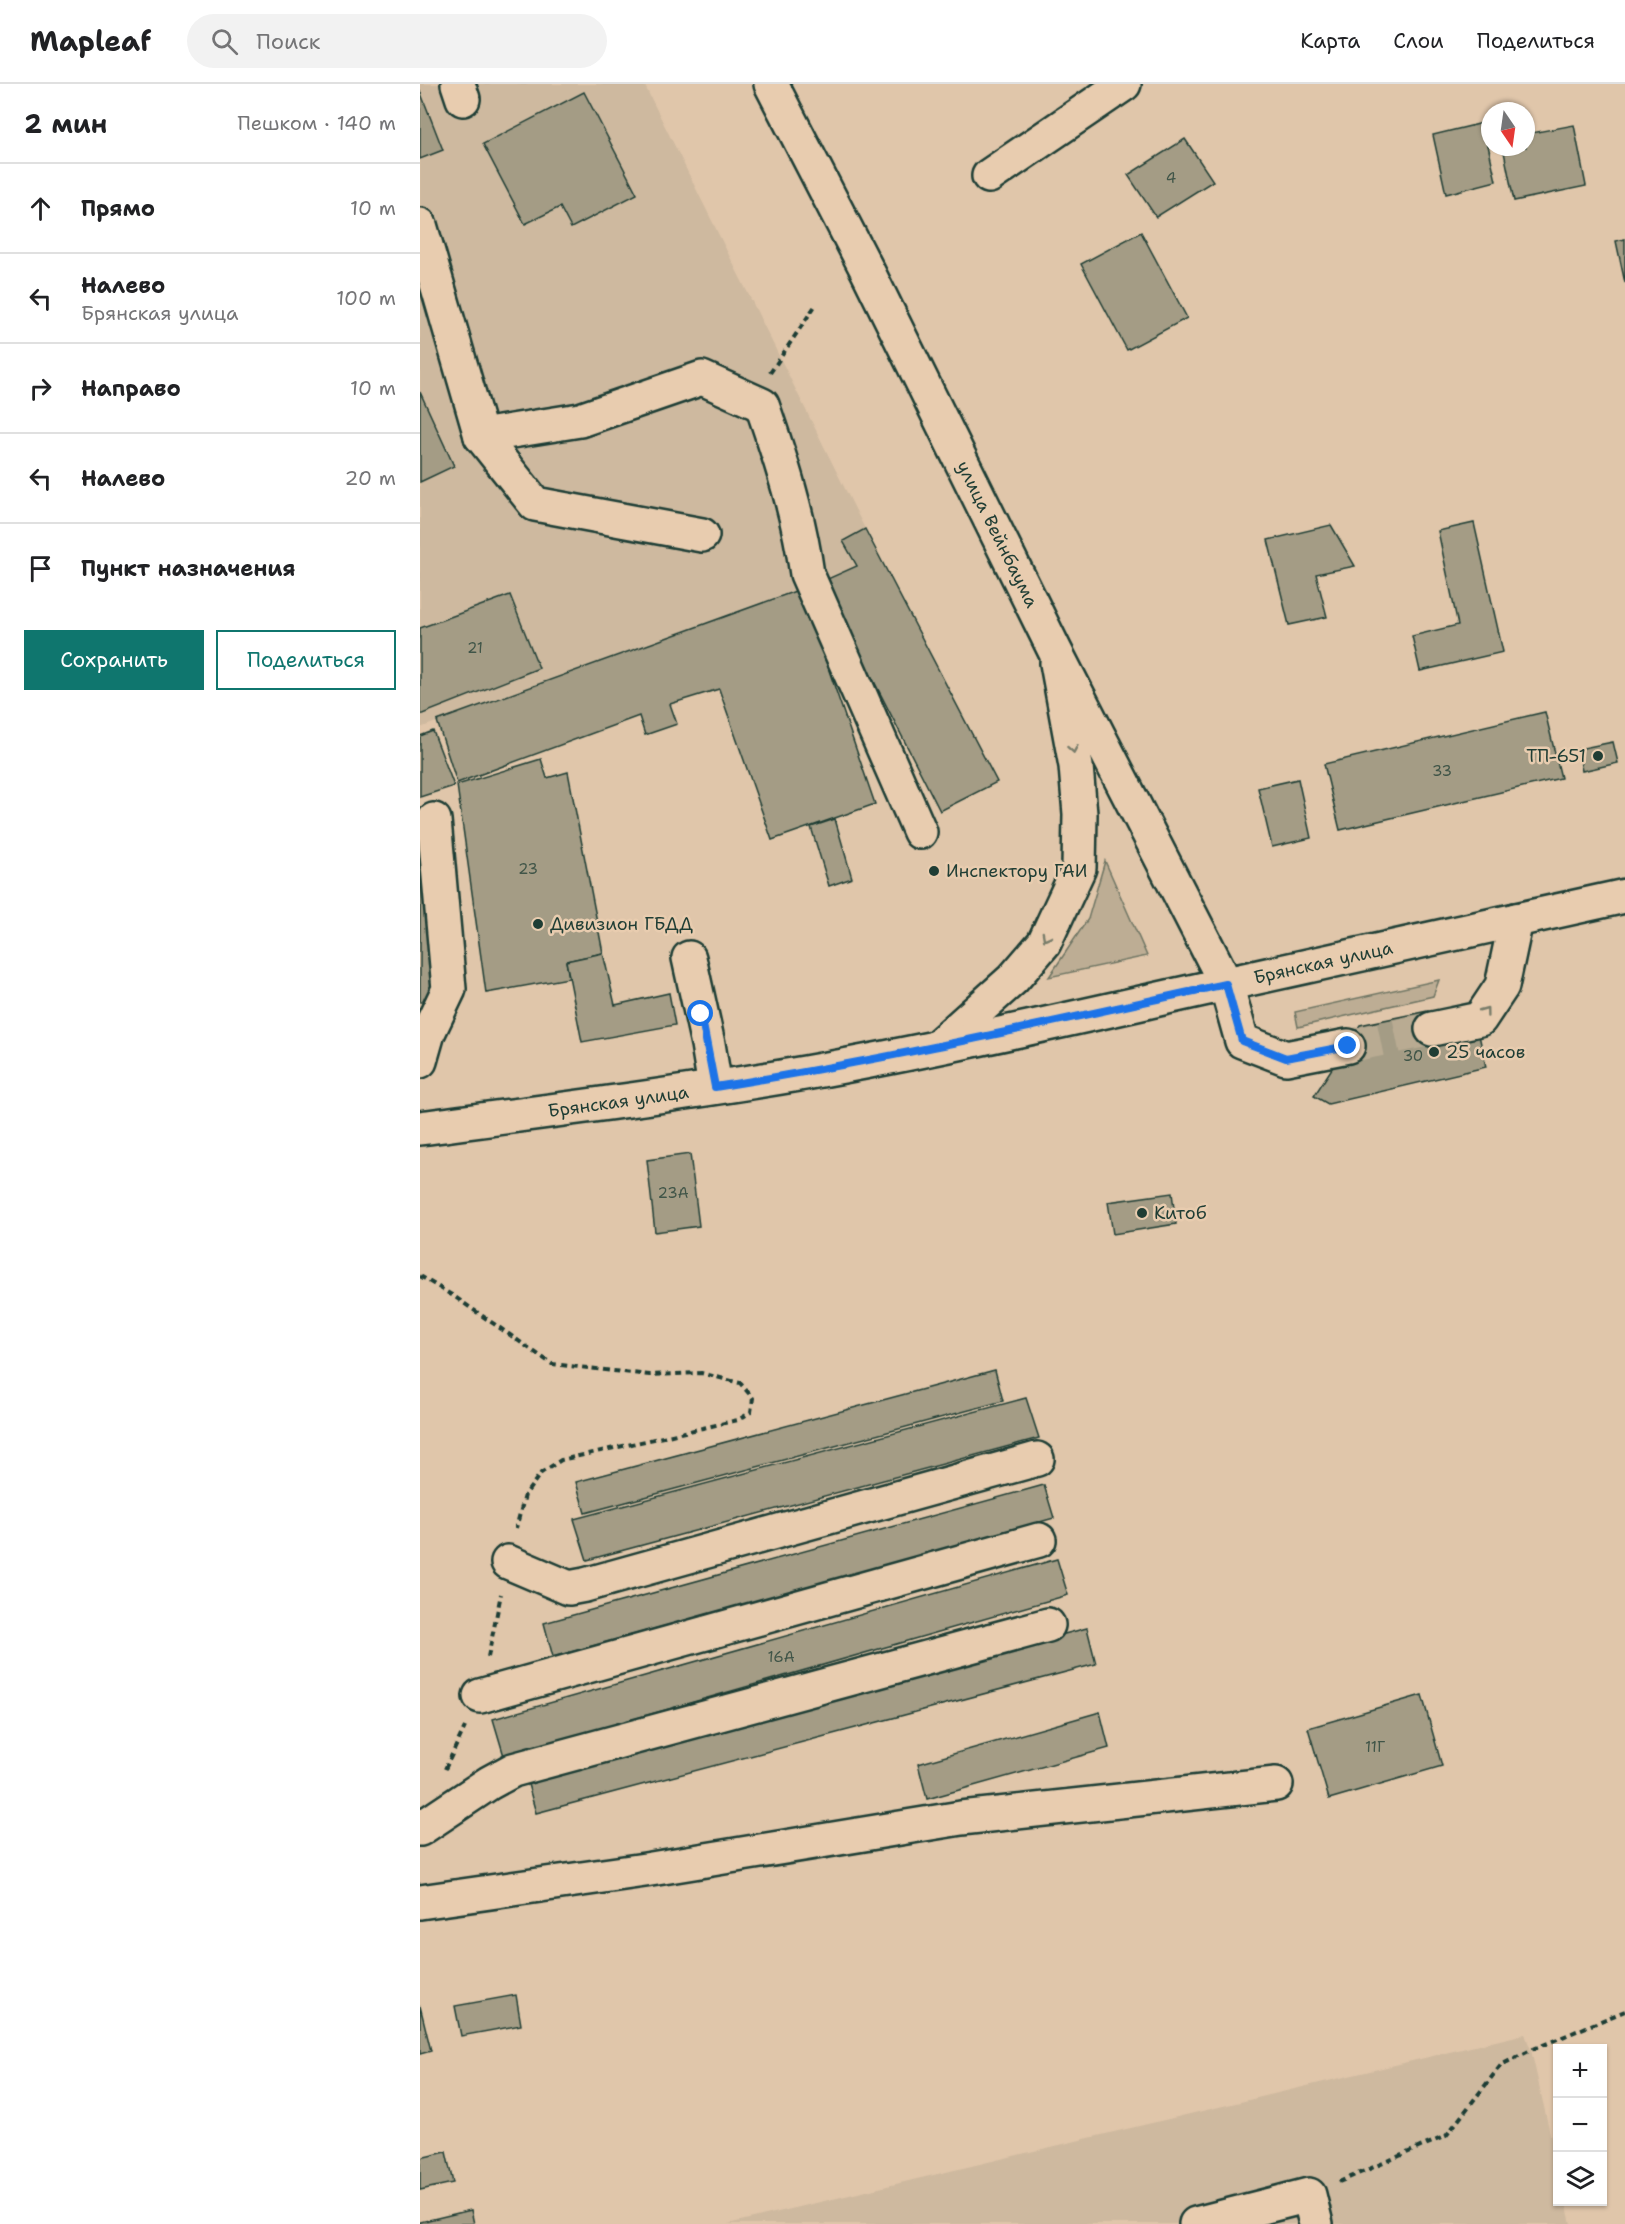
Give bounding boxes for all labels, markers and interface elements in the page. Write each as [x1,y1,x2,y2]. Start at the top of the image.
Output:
search box [187,14,607,68]
text: Mapleaf [30,22,151,60]
icon: search [208,25,241,58]
text: Поиск [256,27,320,56]
text: Карта [1300,27,1360,55]
text: Слои [1393,27,1444,55]
text: Поделиться [1477,27,1595,55]
north arrow [1481,102,1535,156]
text: 2 мин [24,106,107,141]
text: Пешком · 140 m [238,110,396,136]
house number: 4 [1166,168,1176,188]
icon: ahead [24,192,57,225]
text: Прямо [81,194,155,223]
text: 10 m [350,195,396,221]
text: Налево [81,271,165,300]
icon: left [24,282,57,315]
text: 100 m [336,285,396,311]
text: Брянская улица [81,300,239,326]
icon: right [24,372,57,405]
text: Направо [81,374,181,403]
text: 10 m [350,375,396,401]
street label: улица Вейнбаума [951,457,1044,612]
icon: left [24,462,57,495]
text: Налево [81,464,165,493]
text: 20 m [345,465,396,491]
icon: arrive [24,552,57,585]
text: Пункт назначения [81,554,295,583]
button: Сохранить [24,630,204,690]
button: Поделиться [216,630,396,690]
house number: 21 [467,638,483,658]
one-way arrow [1066,744,1079,754]
place label: ТП-651 [1526,744,1586,768]
marker: ТП-651 [1591,749,1605,763]
house number: 33 [1432,761,1452,781]
house number: 23 [518,859,538,879]
place label: Инспектору ГАИ [946,859,1088,883]
marker: Инспектору ГАИ [927,864,941,878]
place label: Дивизион ГБДД [550,912,693,936]
marker: Дивизион ГБДД [531,917,545,931]
one-way arrow [1042,930,1053,941]
street label: Брянская улица [1251,936,1395,990]
route start [687,1000,713,1026]
one-way arrow [1478,1007,1489,1018]
route end [1334,1032,1360,1058]
place label: 25 часов [1446,1040,1525,1064]
marker: 25 часов [1427,1045,1441,1059]
house number: 30 [1403,1046,1423,1066]
street label: Брянская улица [546,1080,690,1123]
house number: 23А [657,1183,689,1203]
place label: Китоб [1154,1201,1207,1225]
marker: Китоб [1135,1206,1149,1220]
house number: 16А [767,1647,795,1667]
house number: 11Г [1365,1737,1385,1757]
map controls [1553,2044,1607,2206]
button: + [1553,2044,1607,2098]
button: − [1553,2098,1607,2152]
button: layers [1553,2152,1607,2206]

